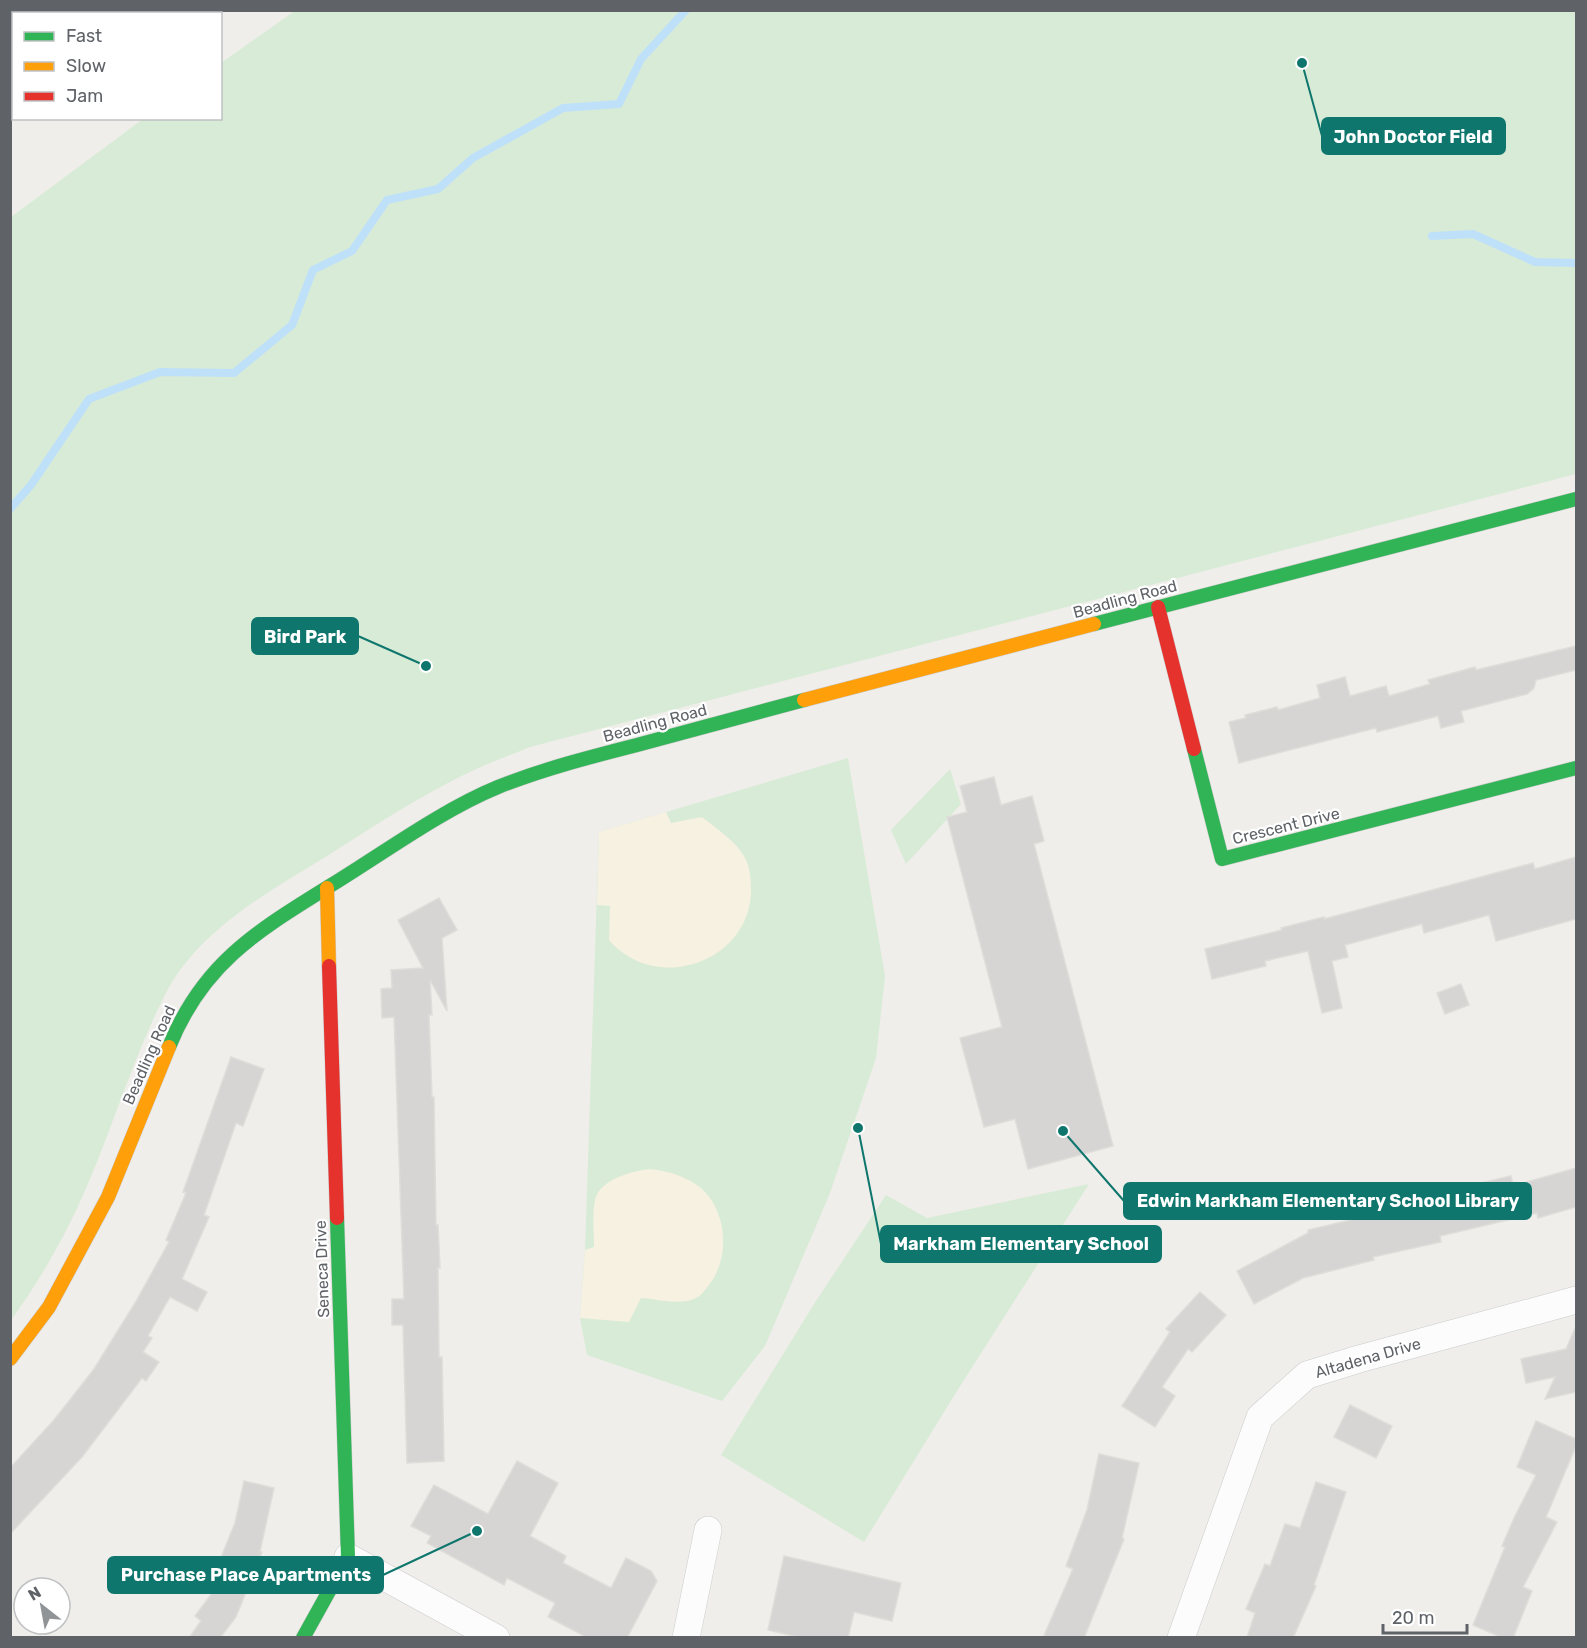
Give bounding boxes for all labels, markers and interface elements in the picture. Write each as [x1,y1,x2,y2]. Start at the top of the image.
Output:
legend [12,12,222,120]
text: Fast [66,25,102,47]
text: Slow [66,55,106,77]
text: Jam [66,85,103,107]
callout: John Doctor Field [1322,118,1505,154]
text: John Doctor Field [1333,126,1493,148]
street label: Beadling Road [1071,576,1179,622]
callout: Bird Park [252,618,358,654]
text: Bird Park [264,626,347,648]
street label: Beadling Road [601,700,709,746]
street label: Crescent Drive [1230,803,1342,848]
street label: Beadling Road [119,1002,179,1108]
callout: Edwin Markham Elementary School Library [1124,1183,1531,1219]
text: Edwin Markham Elementary School Library [1137,1190,1520,1212]
street label: Seneca Drive [311,1220,333,1318]
callout: Markham Elementary School [881,1226,1161,1262]
text: Markham Elementary School [893,1233,1149,1255]
street label: Altadena Drive [1313,1334,1423,1382]
callout: Purchase Place Apartments [108,1557,383,1593]
text: Purchase Place Apartments [121,1564,371,1586]
north arrow [12,1576,72,1636]
text: N [25,1582,44,1605]
scale bar [1383,1597,1467,1635]
text: 20 m [1392,1607,1434,1629]

